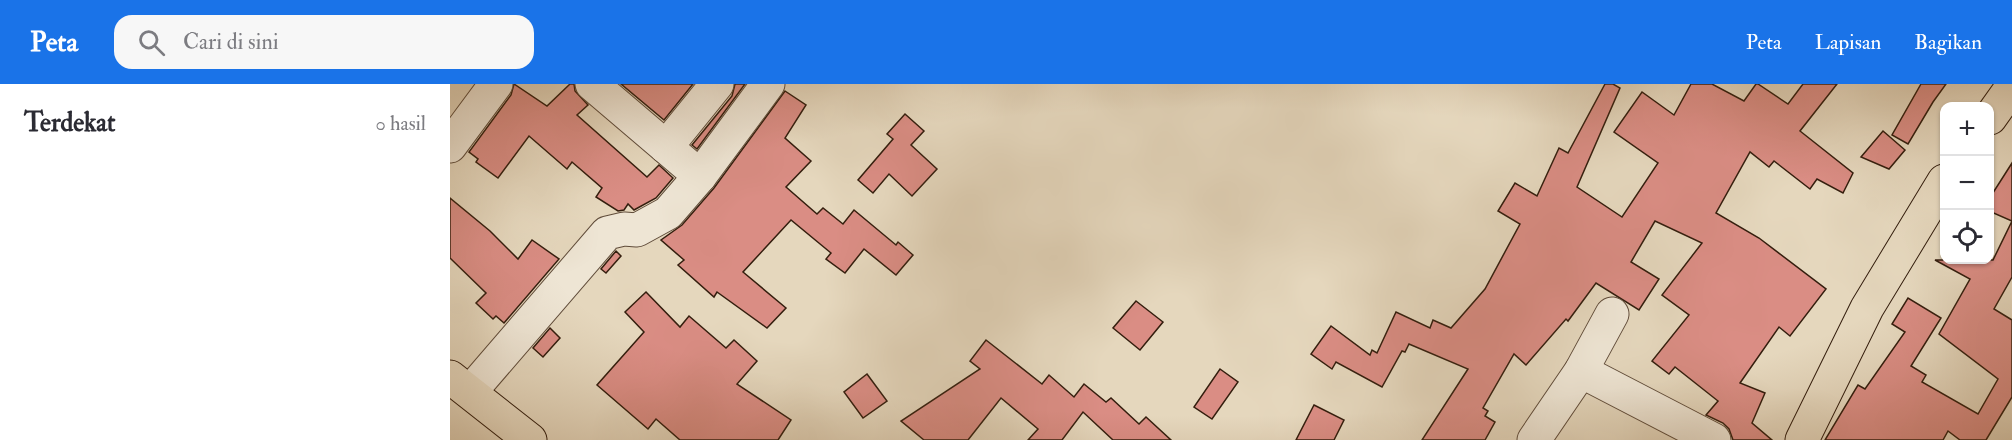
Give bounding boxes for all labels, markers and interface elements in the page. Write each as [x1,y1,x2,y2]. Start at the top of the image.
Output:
search box [114,15,534,69]
text: Peta [30,25,78,60]
icon: search [135,26,168,59]
text: Cari di sini [183,28,279,56]
text: Peta [1746,29,1782,56]
text: Lapisan [1815,29,1881,56]
text: Bagikan [1914,29,1982,56]
map controls [1940,102,1994,264]
button: + [1940,102,1994,156]
text: Terdekat [24,107,115,139]
text: 0 hasil [376,111,426,136]
button: − [1940,156,1994,210]
button: locate [1940,210,1994,264]

